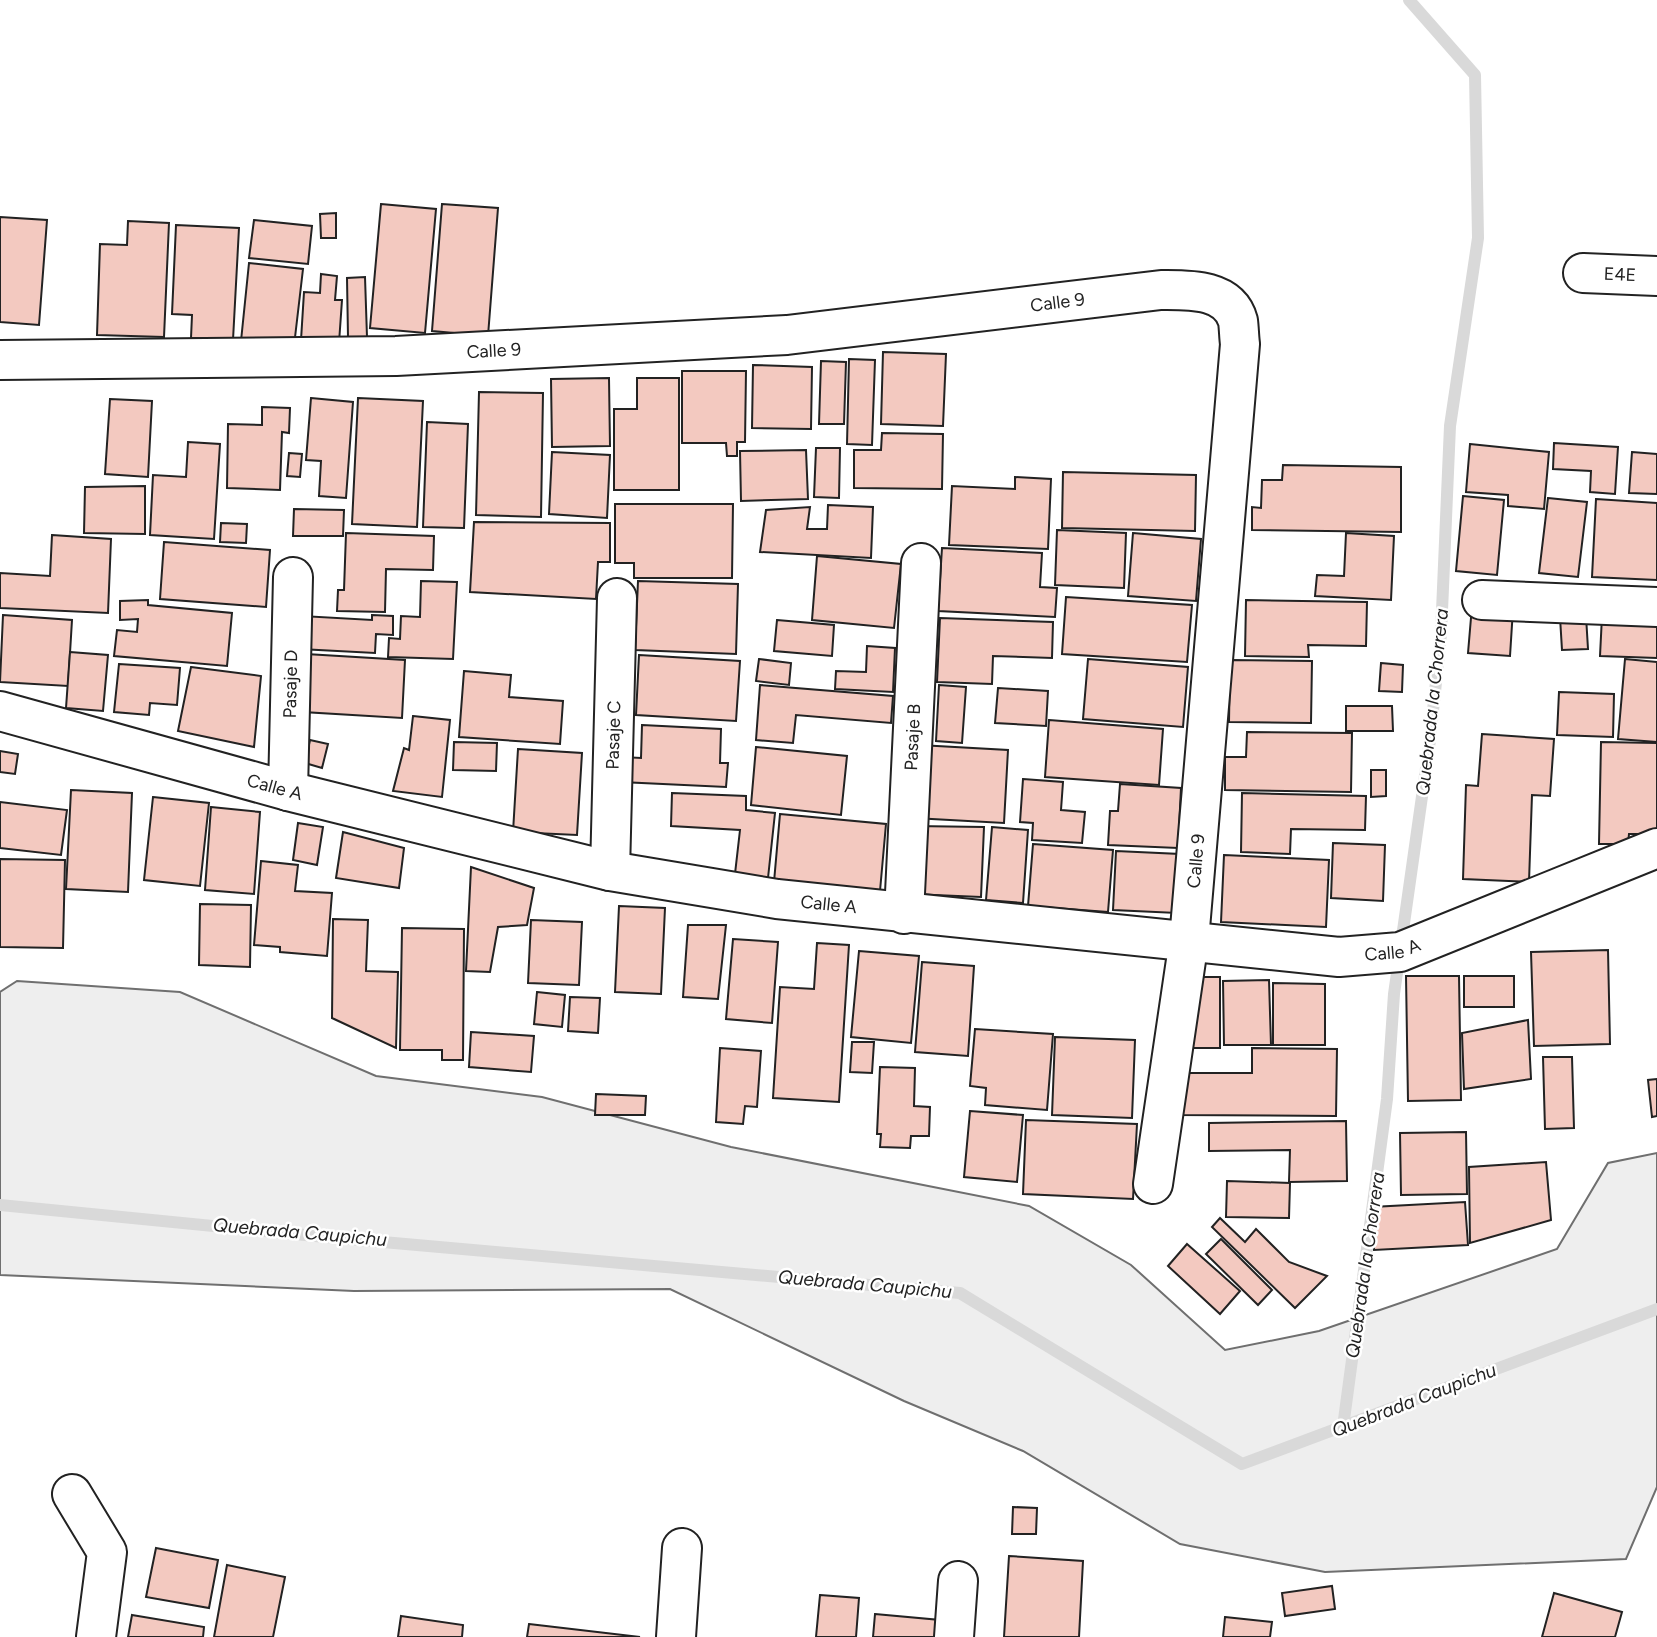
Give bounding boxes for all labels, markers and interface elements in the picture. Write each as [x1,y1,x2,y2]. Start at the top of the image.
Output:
street label: E4E [1603,263,1637,286]
street label: Calle 9 [1029,288,1086,317]
street label: Calle 9 [466,338,522,363]
water label: Quebrada la Chorrera [1411,607,1453,797]
street label: Pasaje D [279,650,302,719]
street label: Pasaje C [602,700,625,770]
street label: Pasaje B [900,703,925,771]
street label: Calle A [244,769,305,805]
street label: Calle 9 [1183,833,1209,889]
street label: Calle A [799,890,858,918]
street label: Calle A [1364,934,1424,966]
water label: Quebrada la Chorrera [1341,1170,1389,1360]
water label: Quebrada Caupichu [212,1213,388,1251]
water label: Quebrada Caupichu [777,1265,953,1303]
water label: Quebrada Caupichu [1329,1358,1500,1442]

